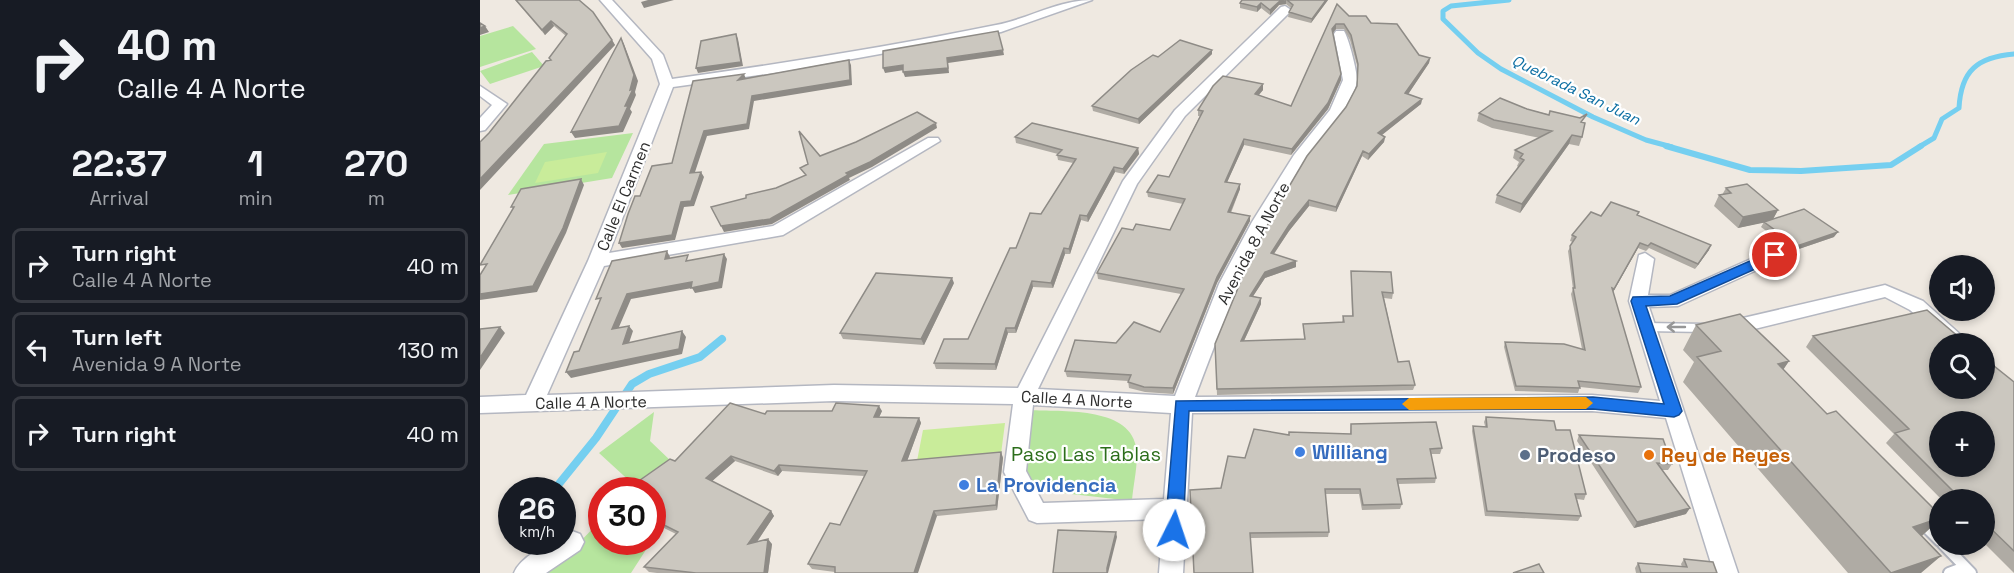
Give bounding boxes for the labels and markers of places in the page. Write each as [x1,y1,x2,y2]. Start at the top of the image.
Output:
pin [1749,229,1800,280]
place label: Williang [1312,439,1388,465]
place label: Prodeso [1537,442,1616,468]
place label: Rey de Reyes [1661,442,1790,468]
marker: Williang [1293,445,1307,459]
marker: Prodeso [1518,448,1532,462]
marker: Rey de Reyes [1642,448,1656,462]
place label: La Providencia [976,472,1117,498]
marker: La Providencia [957,478,971,492]

